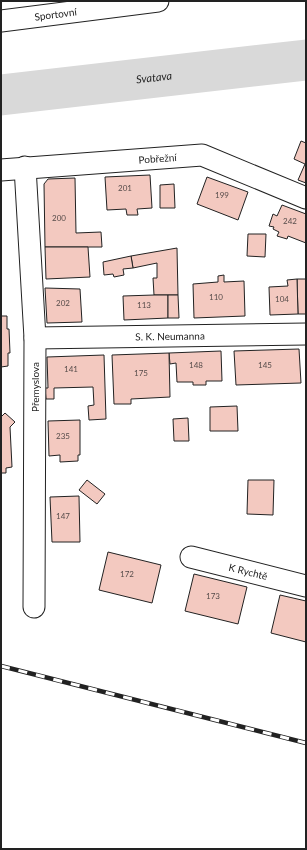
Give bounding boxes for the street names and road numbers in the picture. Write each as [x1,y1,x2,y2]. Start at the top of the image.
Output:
street label: Sportovní [34,5,78,23]
street label: Pobřežní [138,151,178,166]
street label: S. K. Neumanna [135,329,205,343]
street label: Přemyslova [29,362,41,412]
street label: K Rychtě [228,561,269,582]

